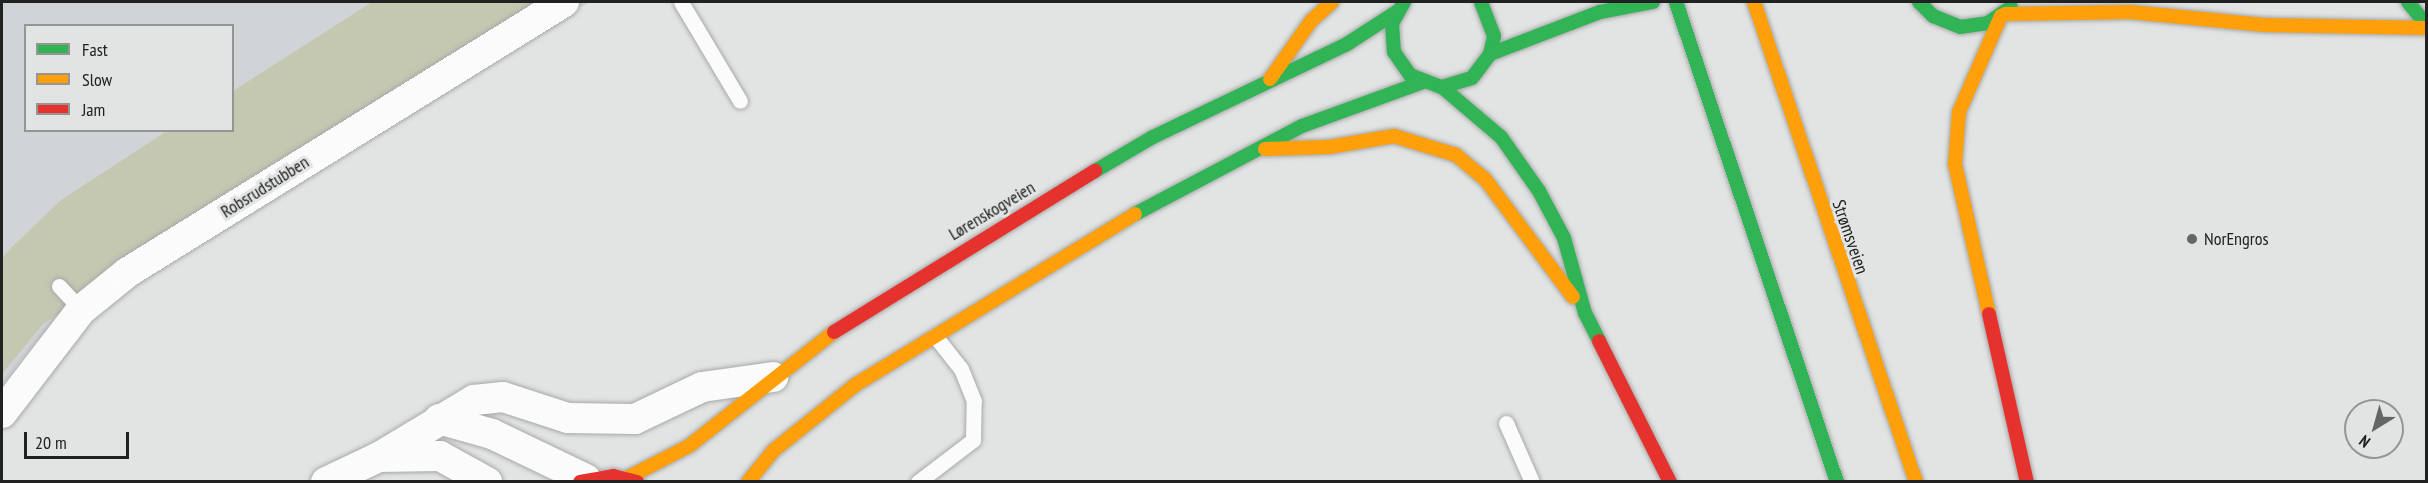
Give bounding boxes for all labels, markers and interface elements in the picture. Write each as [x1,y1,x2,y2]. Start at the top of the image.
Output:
legend [24,24,234,132]
text: Fast [82,38,108,61]
text: Slow [82,68,112,91]
text: Jam [82,98,105,121]
street label: Robsrudstubben [217,151,313,223]
street label: Lørenskogveien [945,177,1039,245]
street label: Strømsveien [1827,197,1873,277]
place label: NorEngros [2204,228,2269,250]
marker: NorEngros [2185,232,2199,246]
north arrow [2344,399,2404,459]
scale bar [27,420,132,458]
text: 20 m [35,431,67,454]
text: N [2355,431,2374,452]

